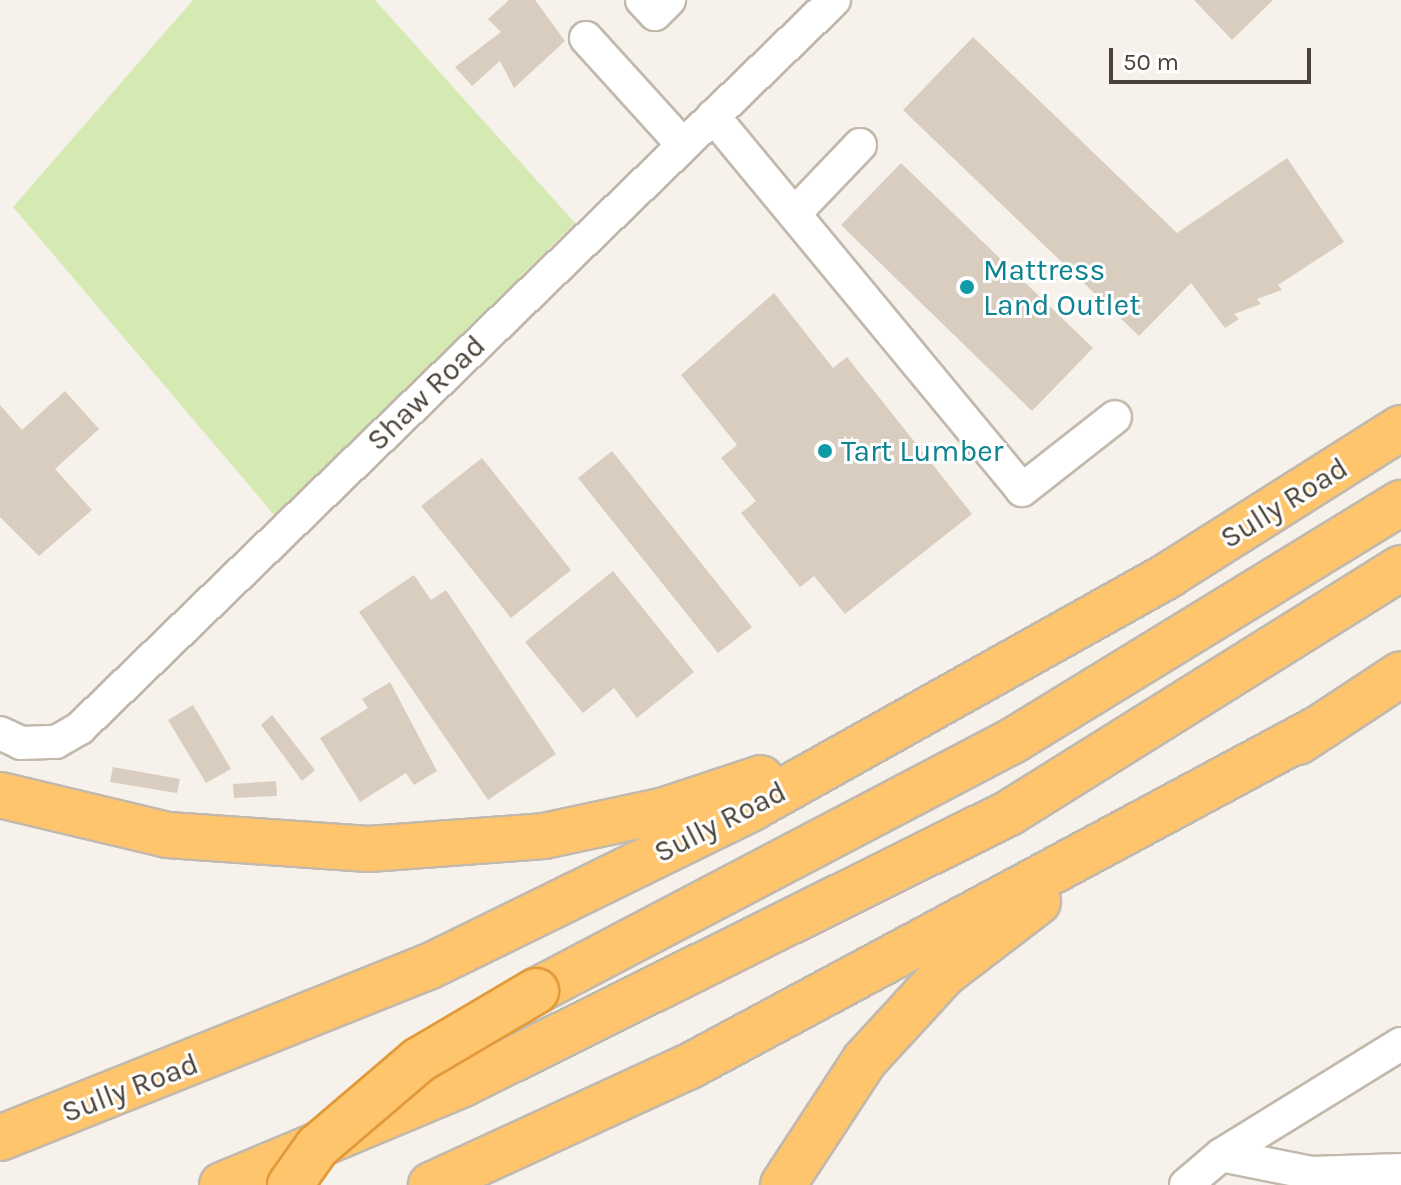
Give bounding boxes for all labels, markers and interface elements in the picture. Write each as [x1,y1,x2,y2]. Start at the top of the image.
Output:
scale bar [1113,32,1315,82]
text: 50 m [1123,48,1179,76]
place label: Mattress Land Outlet [983,252,1140,322]
marker: Mattress Land Outlet [958,278,976,296]
street label: Shaw Road [359,328,493,458]
place label: Tart Lumber [841,433,1003,469]
marker: Tart Lumber [816,442,834,460]
street label: Sully Road [1214,450,1354,556]
street label: Sully Road [648,773,792,871]
street label: Sully Road [57,1046,203,1130]

